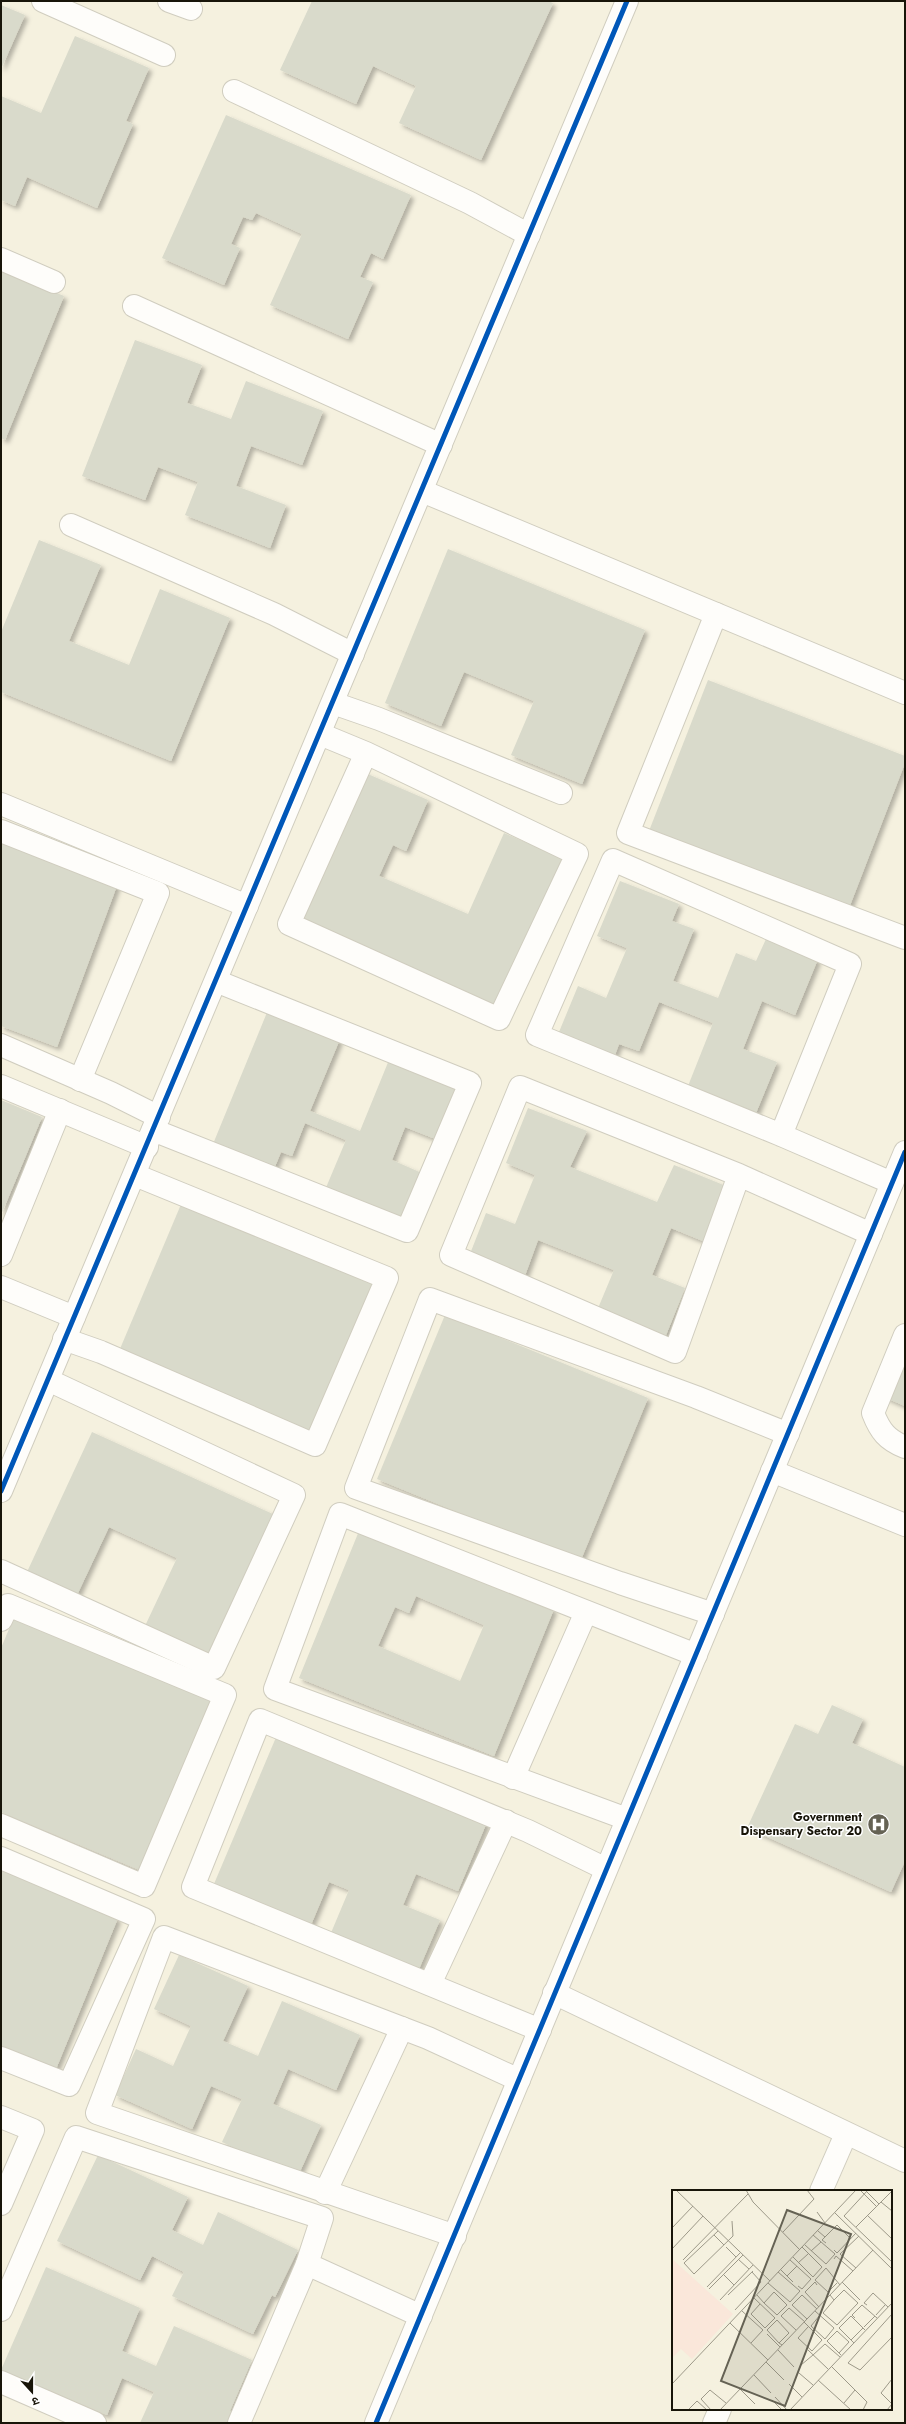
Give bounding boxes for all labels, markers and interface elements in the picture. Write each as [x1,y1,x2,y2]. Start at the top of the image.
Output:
place label: Government Dispensary Sector 20 [741,1808,862,1840]
hospital icon: Government Dispensary Sector 20 [865,1811,891,1837]
inset map [672,2190,892,2410]
north arrow [12,2372,52,2412]
text: उ [29,2393,41,2410]

